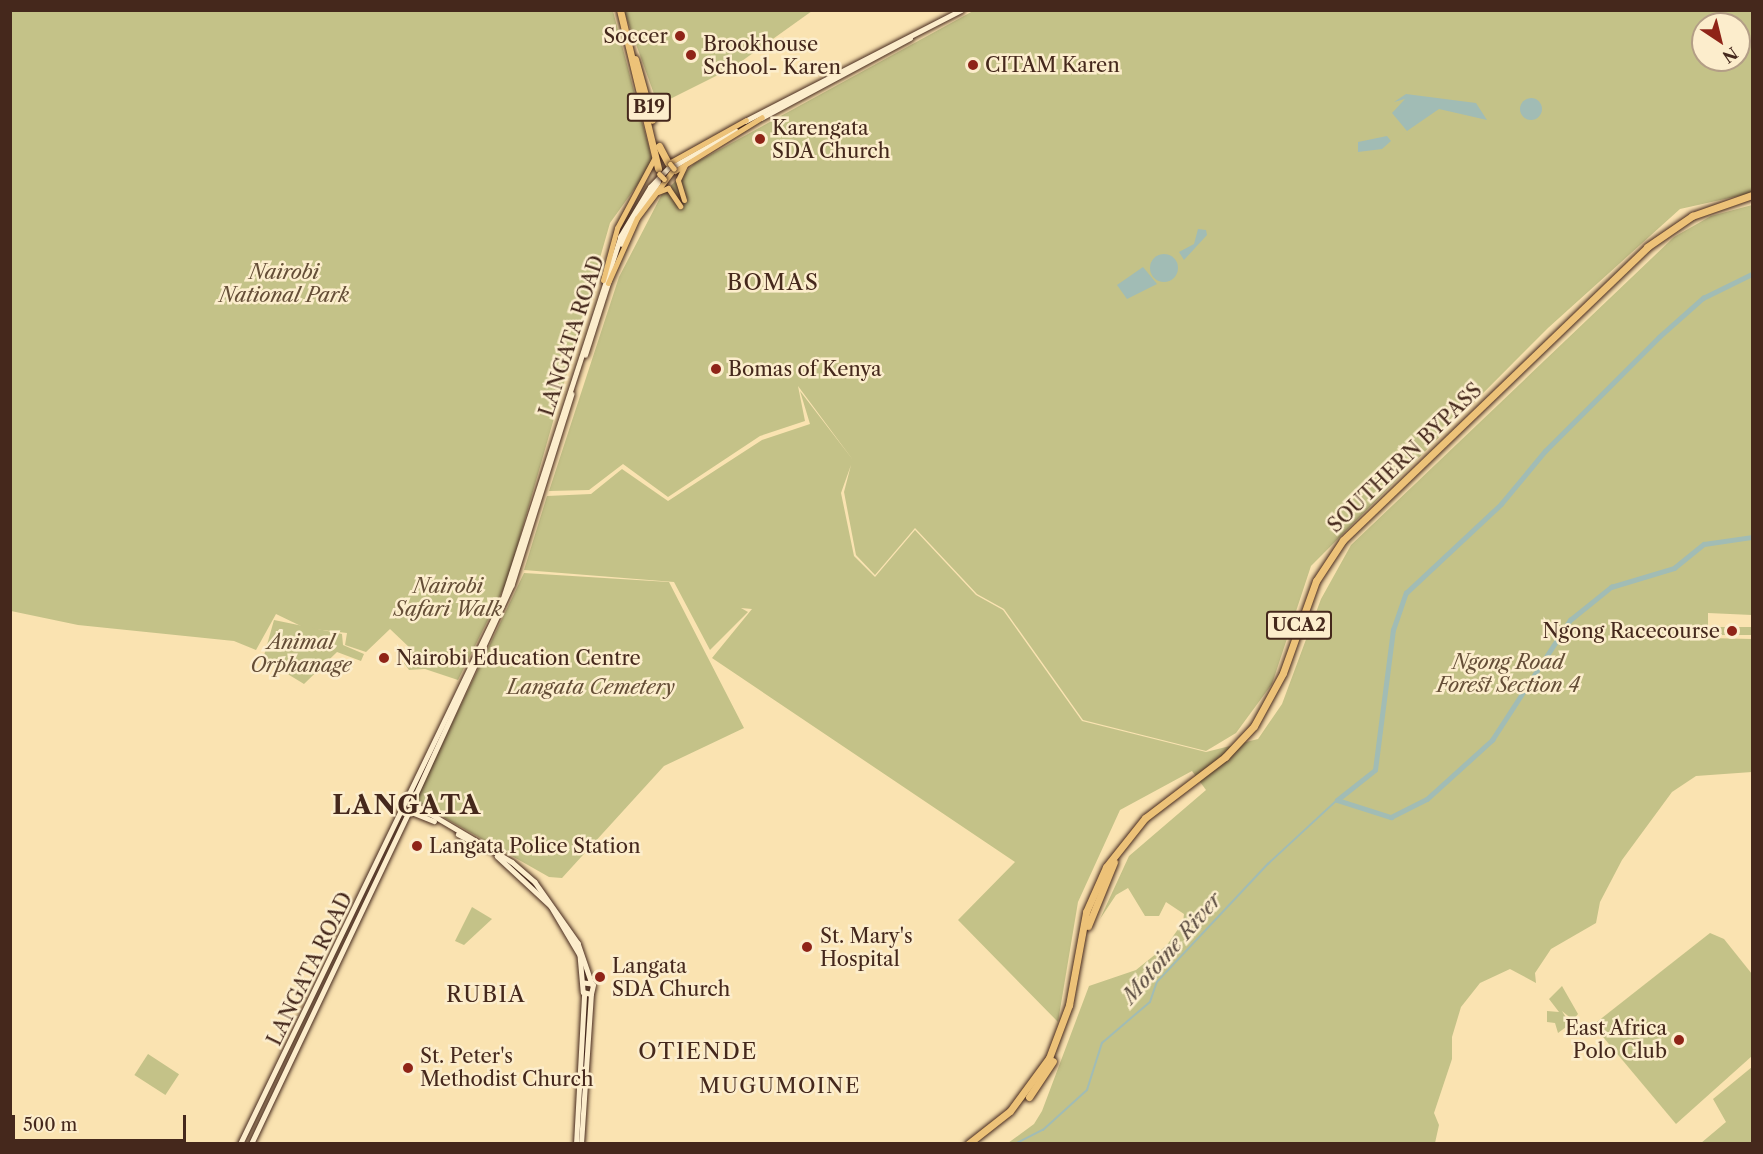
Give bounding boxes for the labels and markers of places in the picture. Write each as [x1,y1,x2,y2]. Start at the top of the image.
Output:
place label: Soccer [603,24,668,48]
marker: Soccer [673,29,687,43]
place label: Brookhouse School- Karen [703,32,841,79]
marker: Brookhouse School- Karen [684,48,698,62]
place label: CITAM Karen [985,53,1120,77]
marker: CITAM Karen [966,58,980,72]
place label: Karengata SDA Church [772,116,891,163]
marker: Karengata SDA Church [753,132,767,146]
place label: Bomas of Kenya [728,357,881,381]
marker: Bomas of Kenya [709,362,723,376]
place label: Ngong Racecourse [1543,619,1720,643]
marker: Ngong Racecourse [1725,624,1739,638]
place label: Nairobi Education Centre [396,646,641,670]
marker: Nairobi Education Centre [377,651,391,665]
place label: Langata Police Station [429,834,641,858]
marker: Langata Police Station [410,839,424,853]
place label: St. Mary's Hospital [820,924,913,971]
marker: St. Mary's Hospital [798,938,816,956]
place label: Langata SDA Church [612,954,731,1001]
marker: Langata SDA Church [593,970,607,984]
place label: East Africa Polo Club [1564,1016,1667,1063]
marker: East Africa Polo Club [1672,1033,1686,1047]
place label: St. Peter's Methodist Church [420,1044,593,1091]
marker: St. Peter's Methodist Church [401,1061,415,1075]

